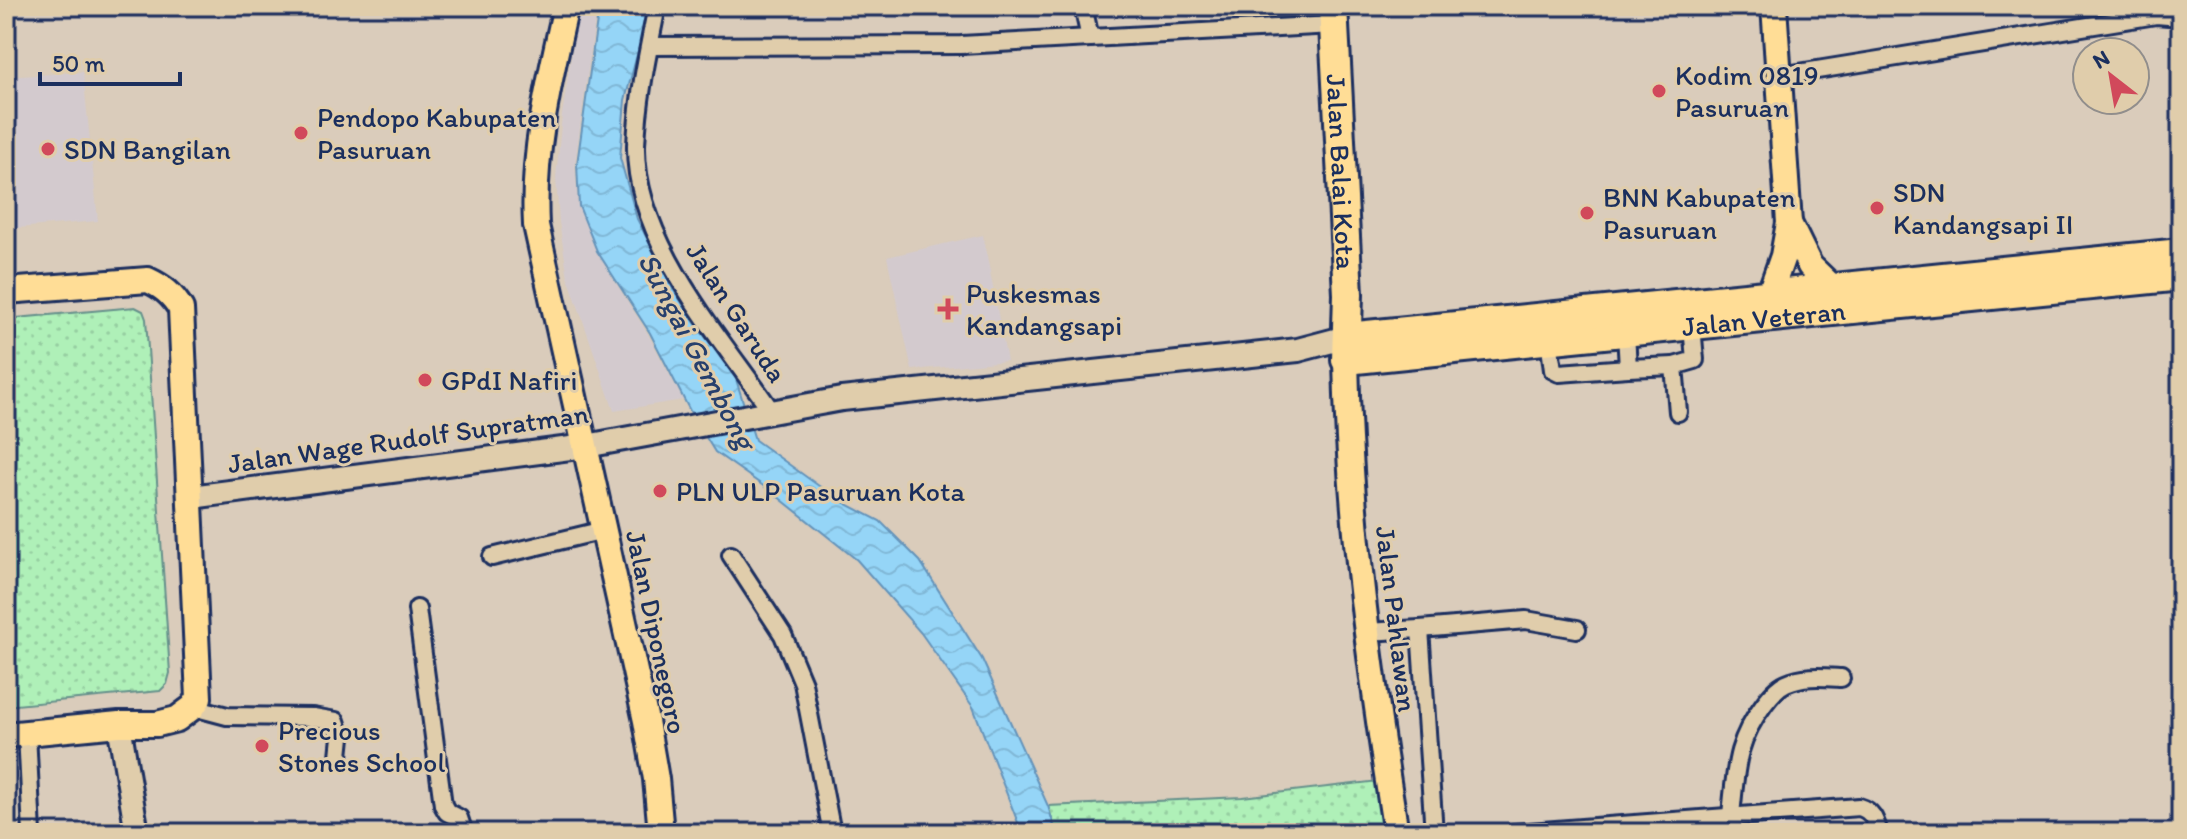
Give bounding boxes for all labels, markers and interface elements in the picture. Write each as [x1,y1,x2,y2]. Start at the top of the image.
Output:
scale bar [40,36,180,86]
north arrow [2071,36,2151,116]
text: N [2088,44,2114,75]
text: 50 m [52,49,105,78]
place label: Kodim 0819 Pasuruan [1675,58,1819,124]
street label: Jalan Balai Kota [1320,73,1364,271]
marker: Kodim 0819 Pasuruan [1650,82,1668,100]
place label: Pendopo Kabupaten Pasuruan [317,100,556,166]
marker: Pendopo Kabupaten Pasuruan [292,124,310,142]
place label: SDN Bangilan [64,132,231,166]
marker: SDN Bangilan [39,140,57,158]
place label: SDN Kandangsapi II [1893,175,2073,241]
place label: BNN Kabupaten Pasuruan [1603,180,1796,246]
marker: SDN Kandangsapi II [1868,199,1886,217]
marker: BNN Kabupaten Pasuruan [1578,204,1596,222]
street label: Jalan Garuda [679,236,795,389]
water label: Sungai Gembong [630,246,766,459]
place label: Puskesmas Kandangsapi [966,276,1122,342]
street label: Jalan Veteran [1680,293,1847,343]
marker: Puskesmas Kandangsapi [937,298,959,320]
place label: GPdI Nafiri [441,363,578,397]
marker: GPdI Nafiri [416,371,434,389]
street label: Jalan Wage Rudolf Supratman [225,396,591,480]
place label: PLN ULP Pasuruan Kota [676,474,966,508]
marker: PLN ULP Pasuruan Kota [651,482,669,500]
street label: Jalan Pahlawan [1369,524,1425,714]
street label: Jalan Diponegoro [619,527,695,737]
place label: Precious Stones School [278,713,445,779]
marker: Precious Stones School [253,737,271,755]

